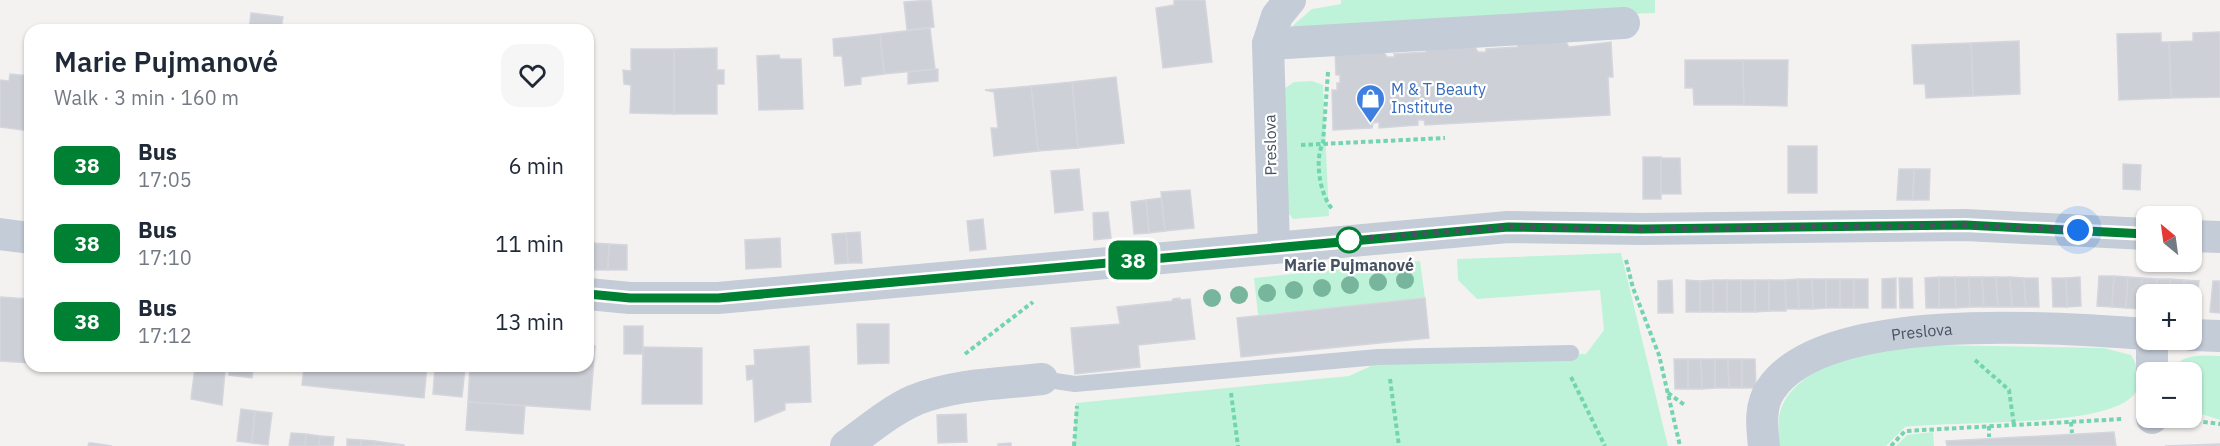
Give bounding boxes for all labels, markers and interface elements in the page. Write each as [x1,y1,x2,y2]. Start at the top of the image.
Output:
text: Marie Pujmanové [54,43,278,80]
button: heart [501,44,564,107]
place label: M & T Beauty Institute [1391,79,1486,117]
shop icon: M & T Beauty Institute [1354,82,1386,124]
text: Walk · 3 min · 160 m [54,84,239,111]
street label: Preslova [1259,114,1281,176]
text: Bus [138,137,177,166]
text: 38 [74,151,100,179]
text: 6 min [508,151,564,180]
text: 17:05 [138,166,192,193]
north arrow [2136,206,2202,272]
map controls [2136,206,2202,428]
text: Bus [138,215,177,244]
your location [2063,215,2093,245]
marker: Marie Pujmanové [1336,227,1362,253]
text: 38 [74,229,100,257]
text: 11 min [495,229,564,258]
line badge: 38 [1106,240,1160,280]
text: 17:10 [138,244,192,271]
text: 38 [1120,246,1146,274]
place label: Marie Pujmanové [1284,255,1414,275]
button: + [2136,284,2202,350]
text: Bus [138,293,177,322]
text: 38 [74,307,100,335]
text: 13 min [495,307,564,336]
street label: Preslova [1890,319,1953,345]
text: 17:12 [138,322,192,349]
button: − [2136,362,2202,428]

